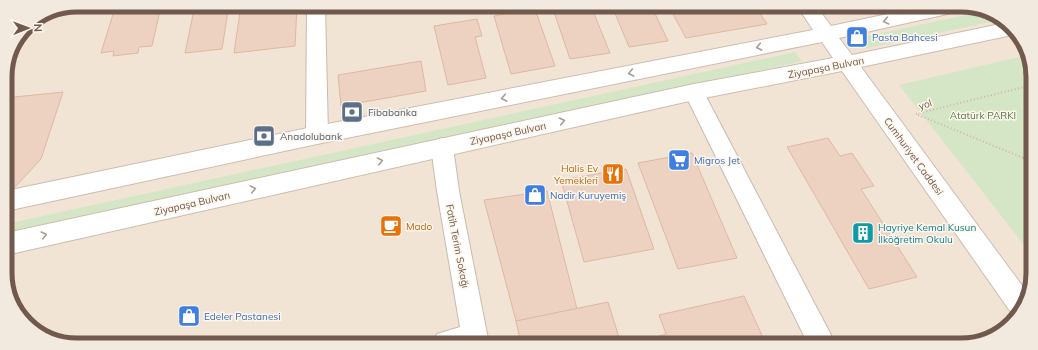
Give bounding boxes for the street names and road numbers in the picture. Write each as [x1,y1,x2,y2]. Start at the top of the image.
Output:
street label: Ziyapaşa Bulvarı [787,54,865,81]
street label: yol [917,96,934,113]
street label: Cumhuriyet Caddesi [881,115,946,198]
street label: Ziyapaşa Bulvarı [469,119,547,148]
street label: Ziyapaşa Bulvarı [153,188,231,219]
street label: Fatih Terim Sokağı [443,203,472,289]

